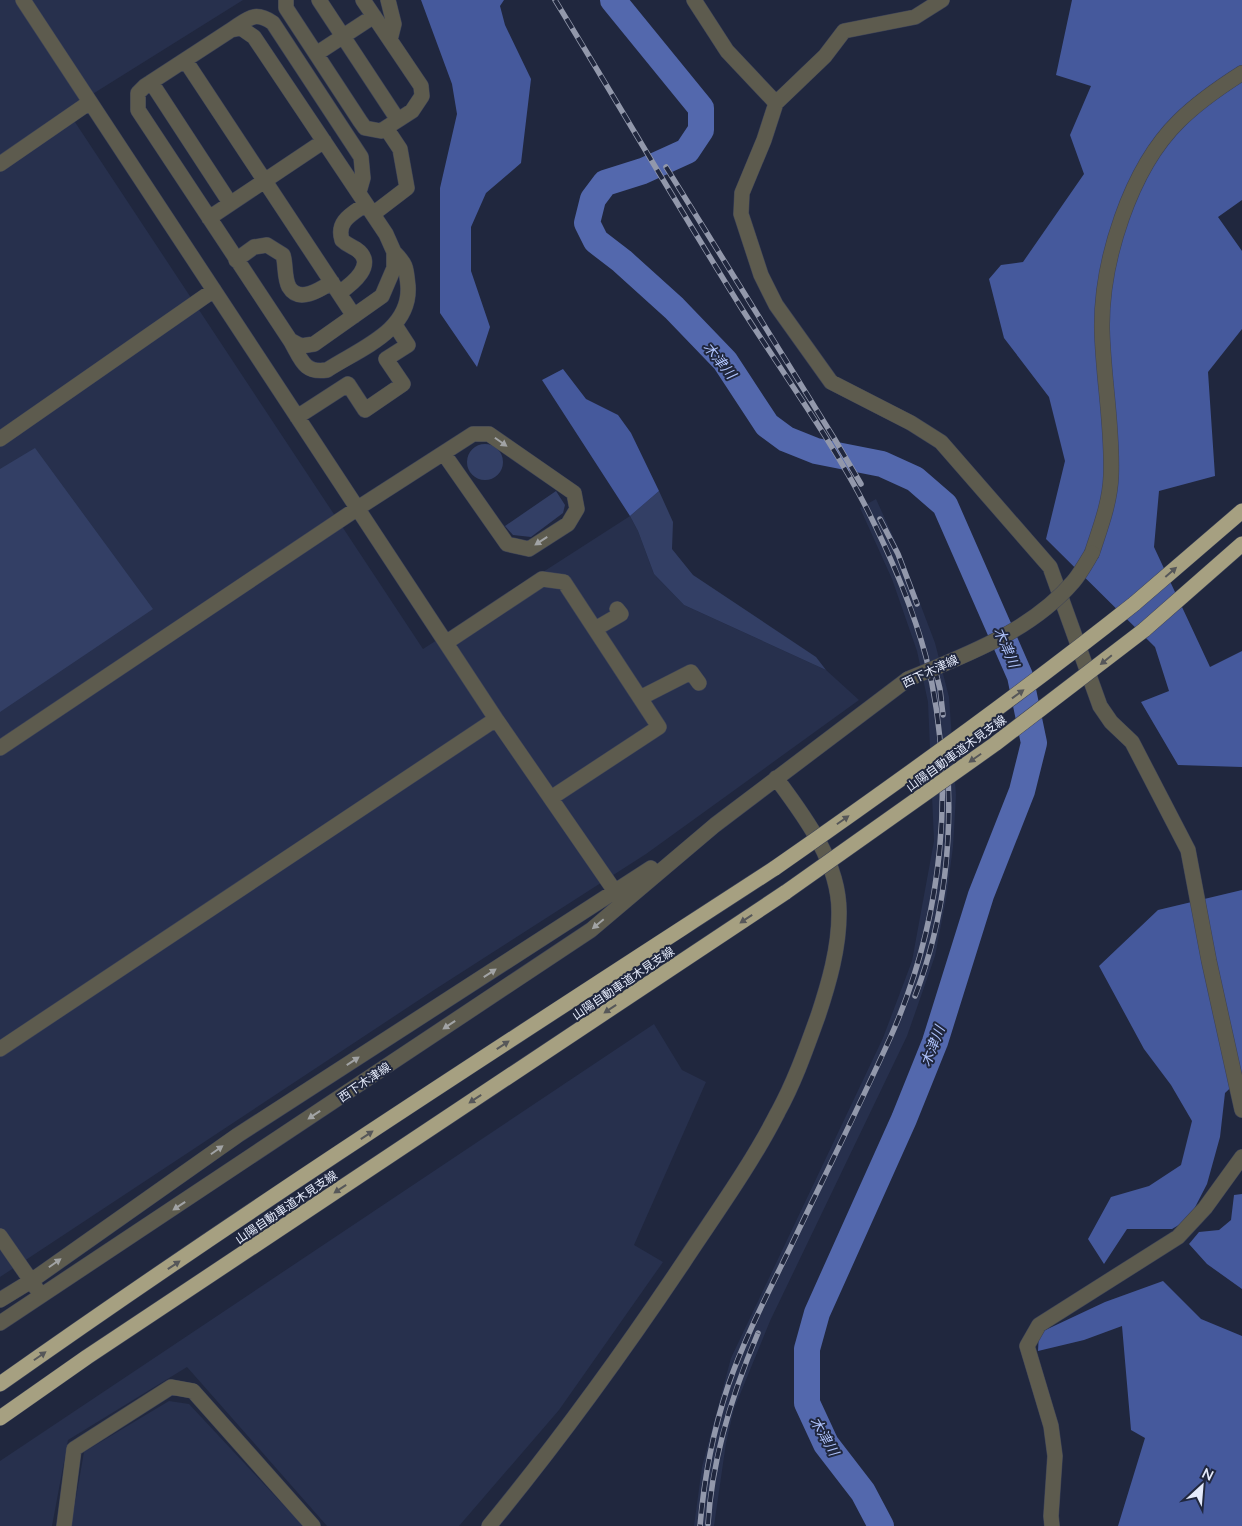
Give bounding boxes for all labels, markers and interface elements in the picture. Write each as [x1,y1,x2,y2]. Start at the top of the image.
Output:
water label: 木津川 [700,338,741,383]
one-way arrow [494,437,508,447]
one-way arrow [535,536,548,545]
one-way arrow [1165,566,1177,578]
water label: 木津川 [991,624,1024,671]
street label: 西下木津線 [900,652,960,690]
one-way arrow [1099,655,1112,666]
one-way arrow [1011,689,1025,699]
street label: 山陽自動車道木見支線 [903,712,1009,794]
one-way arrow [969,753,982,763]
one-way arrow [837,815,850,825]
one-way arrow [739,914,752,924]
one-way arrow [592,918,604,929]
street label: 山陽自動車道木見支線 [569,943,677,1023]
one-way arrow [483,968,496,978]
one-way arrow [604,1004,617,1014]
one-way arrow [442,1020,456,1030]
water label: 木津川 [917,1021,948,1069]
one-way arrow [496,1041,509,1050]
one-way arrow [346,1056,360,1066]
street label: 西下木津線 [335,1059,393,1105]
one-way arrow [468,1094,482,1104]
one-way arrow [307,1111,321,1120]
one-way arrow [361,1131,374,1140]
one-way arrow [210,1145,224,1155]
street label: 山陽自動車道木見支線 [232,1167,340,1247]
one-way arrow [333,1184,346,1194]
one-way arrow [172,1201,185,1210]
one-way arrow [49,1258,62,1268]
one-way arrow [167,1260,181,1270]
one-way arrow [33,1351,47,1361]
water label: 木津川 [807,1414,844,1460]
north arrow [1177,1461,1227,1511]
text: N [1199,1464,1216,1484]

